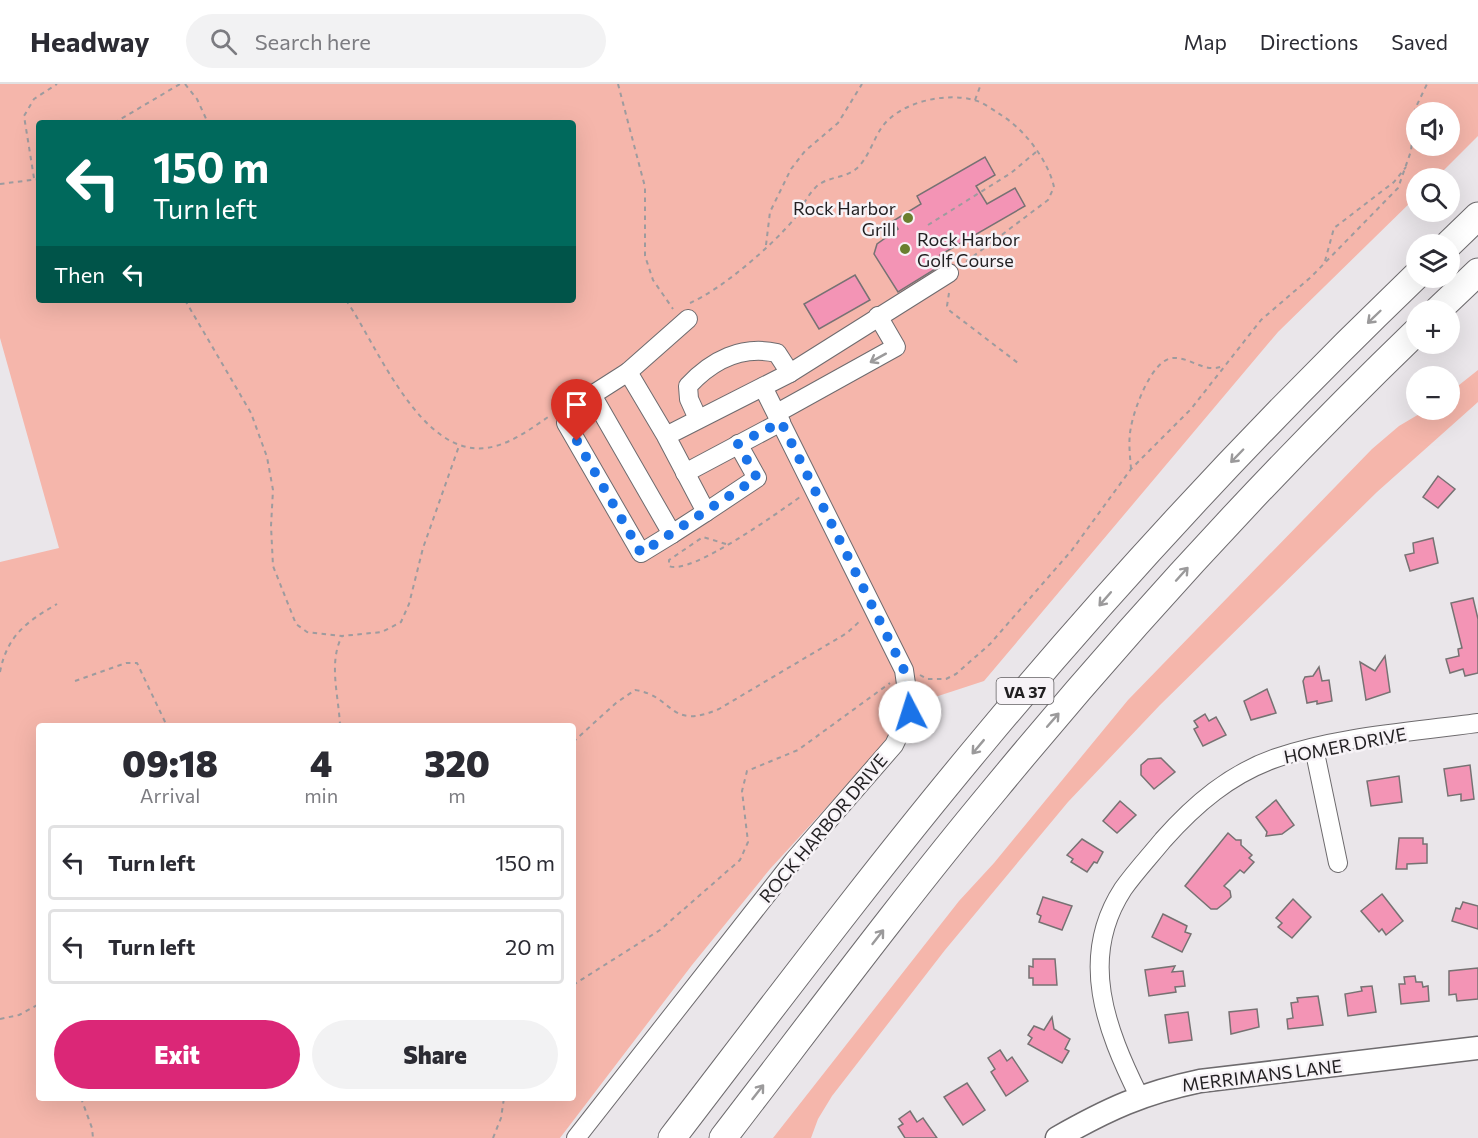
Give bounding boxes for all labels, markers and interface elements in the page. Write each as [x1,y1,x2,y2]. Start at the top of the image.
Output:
search box [186,14,606,68]
text: Headway [30,24,150,58]
icon: search [207,25,240,58]
text: Search here [255,28,371,55]
text: Map [1184,29,1227,54]
text: Directions [1260,29,1358,54]
text: Saved [1391,29,1448,54]
map controls [1406,102,1460,420]
button: sound [1406,102,1460,156]
text: 150 m [153,140,269,192]
icon: left [54,144,132,222]
button: search [1406,168,1460,222]
text: Turn left [153,192,257,225]
place label: Rock Harbor Grill [793,197,896,240]
marker: Rock Harbor Grill [901,211,915,225]
place label: Rock Harbor Golf Course [917,228,1020,271]
button: layers [1406,234,1460,288]
marker: Rock Harbor Golf Course [898,242,912,256]
icon: left [117,258,150,291]
text: Then [54,261,105,288]
button: + [1406,300,1460,354]
one-way arrow [1366,309,1381,324]
one-way arrow [869,353,887,364]
button: − [1406,366,1460,420]
pin [551,379,602,441]
icon: arrive [560,388,593,421]
one-way arrow [1230,448,1245,463]
one-way arrow [1175,567,1189,582]
one-way arrow [1098,591,1112,606]
road number: VA 37 [996,678,1054,704]
position arrow [878,680,942,744]
one-way arrow [1046,712,1059,728]
street label: HOMER DRIVE [1282,722,1408,768]
one-way arrow [971,739,985,754]
text: 09:18 [122,740,218,784]
text: 4 [310,740,332,784]
text: 320 [424,740,490,784]
street label: ROCK HARBOR DRIVE [754,749,892,907]
text: Arrival [140,783,200,807]
text: min [304,783,338,807]
text: m [448,783,466,807]
icon: left [57,846,90,879]
text: Turn left [108,849,195,876]
text: 150 m [495,849,555,876]
icon: left [57,930,90,963]
one-way arrow [871,930,884,946]
text: Turn left [108,933,195,960]
text: 20 m [505,933,555,960]
button: Exit [54,1020,300,1089]
button: Share [312,1020,558,1089]
street label: MERRIMANS LANE [1181,1054,1343,1096]
one-way arrow [752,1084,765,1100]

